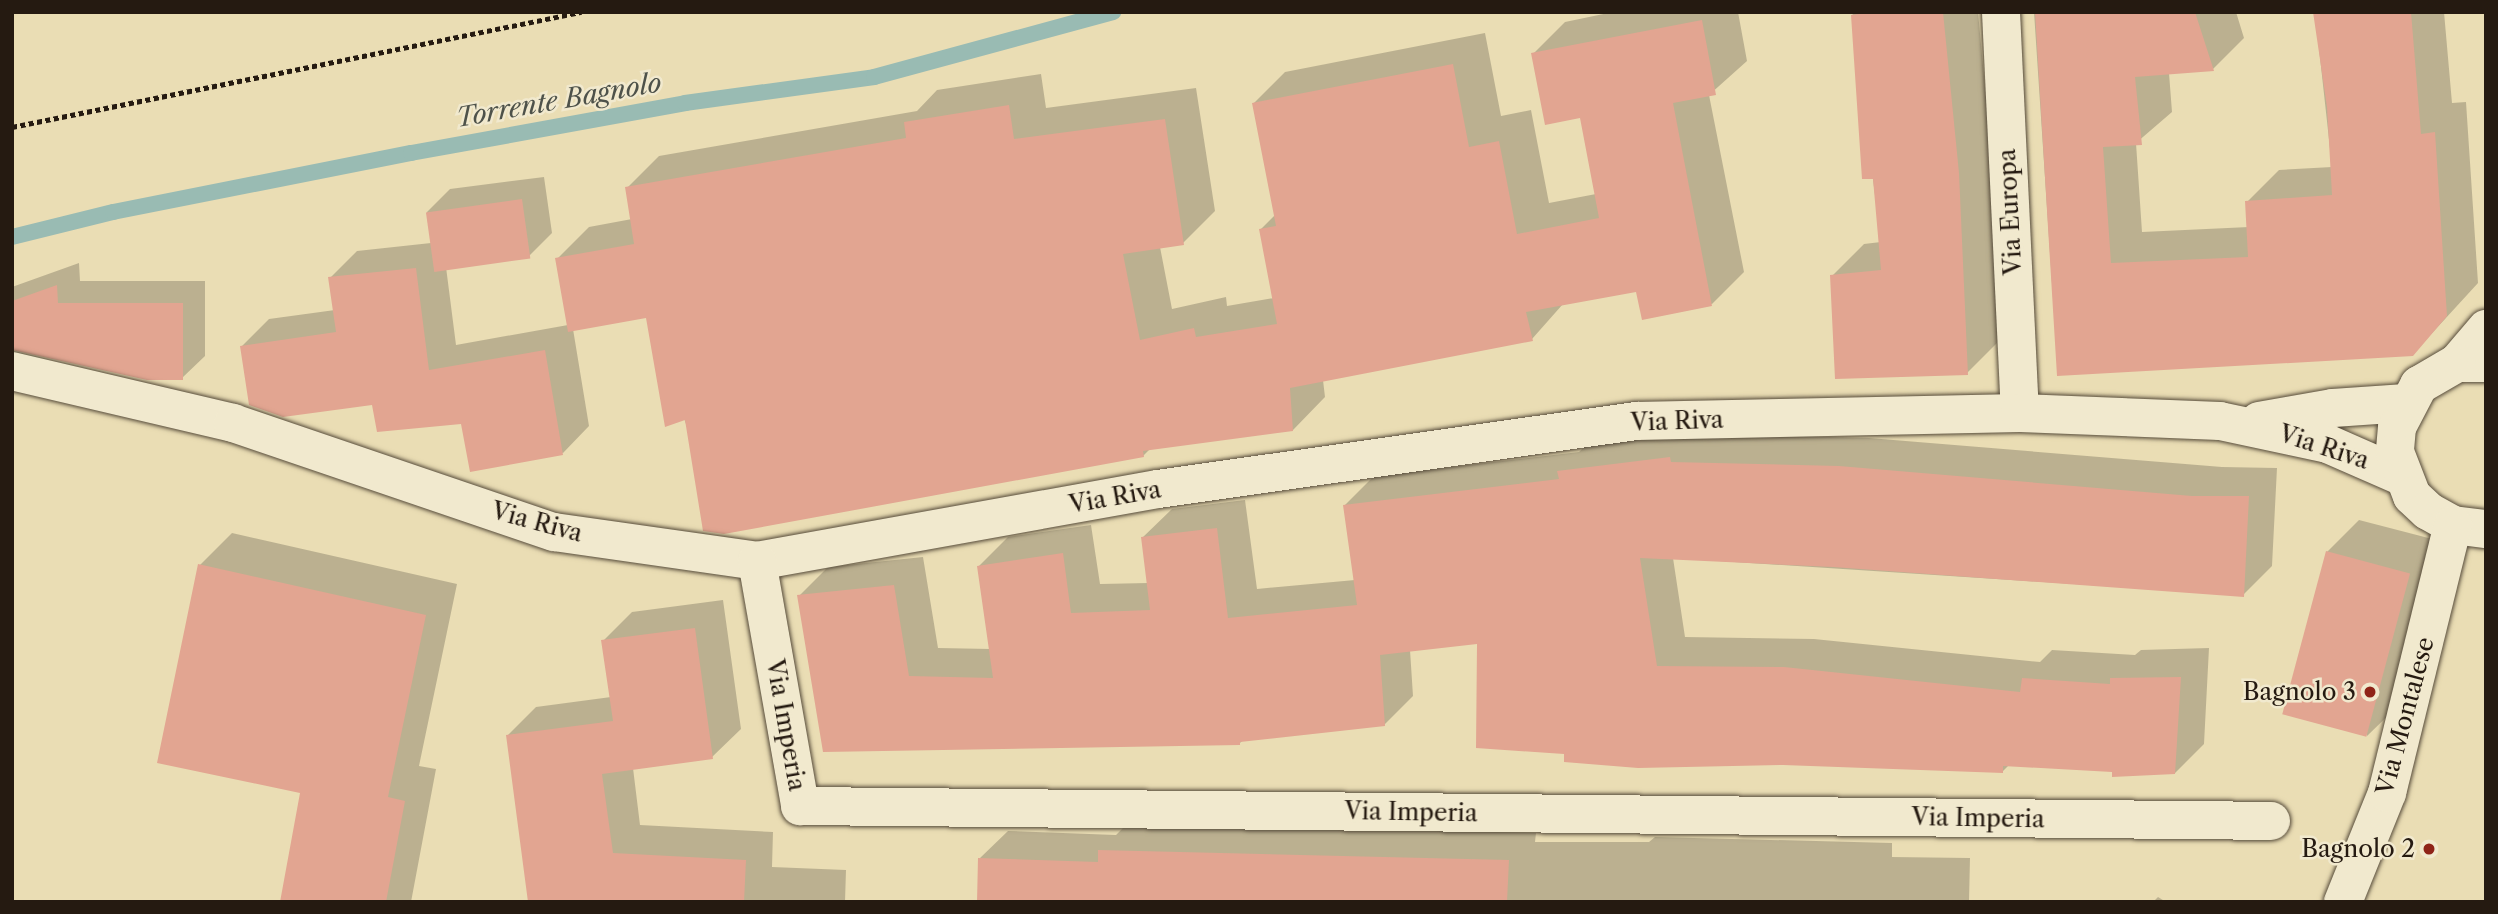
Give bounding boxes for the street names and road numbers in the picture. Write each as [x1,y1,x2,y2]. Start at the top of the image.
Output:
street label: Via Europa [1992,148,2028,276]
street label: Via Riva [1630,405,1724,437]
street label: Via Riva [2275,419,2373,475]
street label: Via Riva [1067,475,1163,519]
street label: Via Riva [488,496,586,548]
street label: Via Montalese [2370,634,2440,798]
street label: Via Imperia [760,657,812,793]
street label: Via Imperia [1344,796,1478,828]
street label: Via Imperia [1911,802,2045,834]

